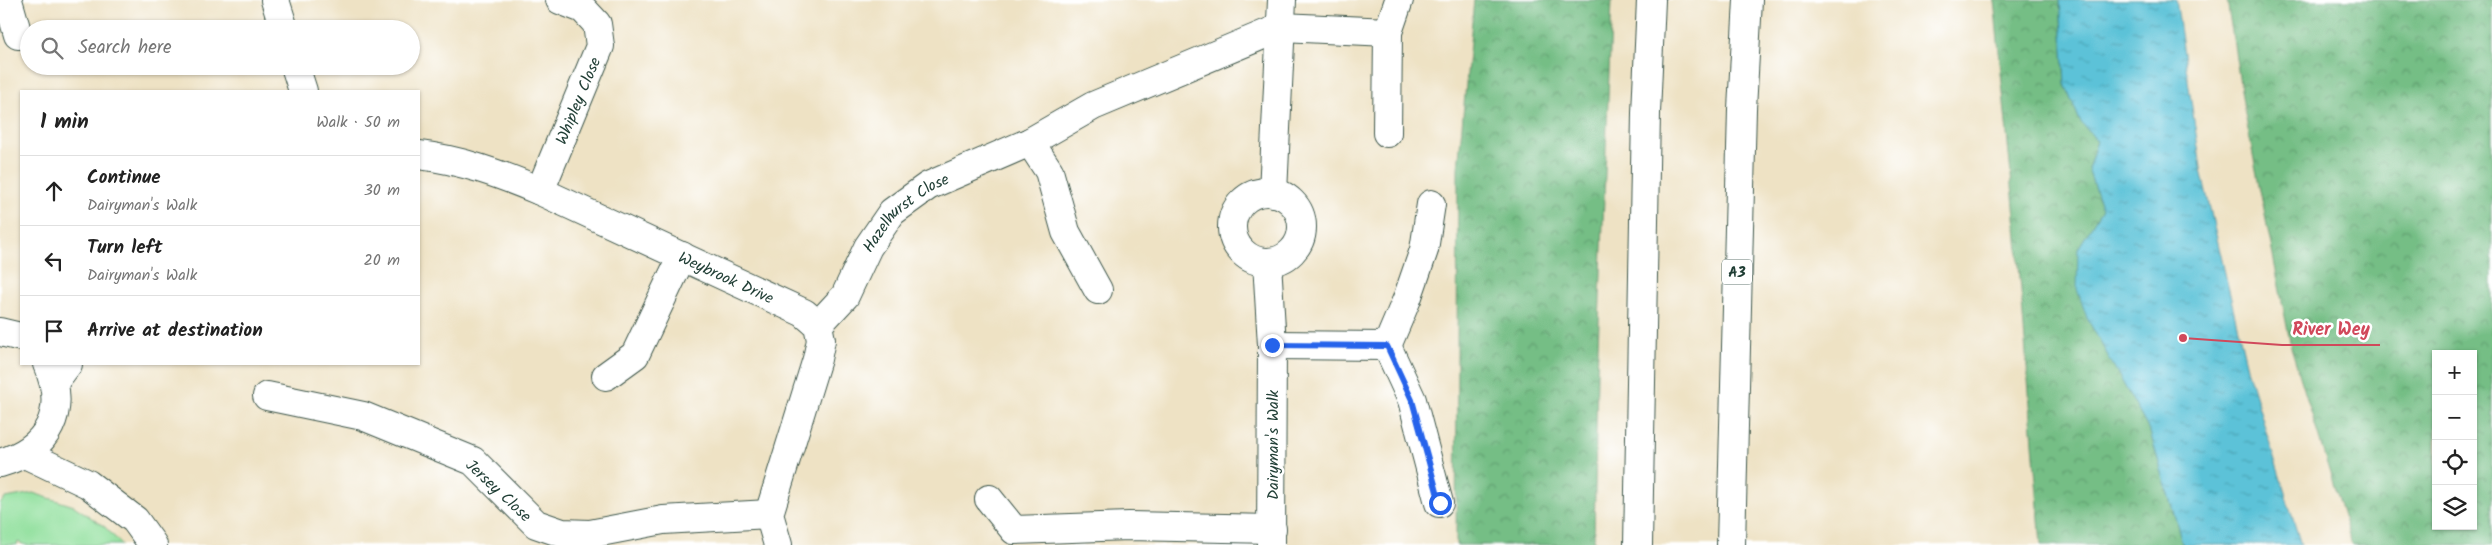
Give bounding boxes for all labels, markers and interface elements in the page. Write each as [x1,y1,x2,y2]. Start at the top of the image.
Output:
search box [20,20,420,75]
text: Search here [78,33,172,63]
icon: search [38,34,66,62]
street label: Whipley Close [550,54,608,148]
text: 1 min [40,106,89,139]
text: Walk · 50 m [316,110,400,135]
text: Continue [87,163,160,193]
street label: Hazelhurst Close [857,167,953,258]
icon: ahead [40,177,68,205]
text: 30 m [364,178,400,203]
text: Dairyman's Walk [87,193,197,218]
text: Turn left [87,233,162,263]
street label: Weybrook Drive [674,246,778,311]
icon: left [40,247,68,275]
text: 20 m [364,248,400,273]
road number: A3 [1722,260,1752,284]
text: Dairyman's Walk [87,263,197,288]
callout: River Wey [2282,312,2380,345]
text: Arrive at destination [87,316,263,346]
text: River Wey [2292,316,2370,345]
icon: arrive [40,317,68,345]
route end [1261,334,1284,357]
map controls [2432,350,2477,530]
button: + [2432,350,2477,395]
street label: Dairyman's Walk [1261,389,1286,500]
button: − [2432,395,2477,440]
button: locate [2432,440,2477,485]
street label: Jersey Close [459,454,537,528]
button: layers [2432,485,2477,530]
route start [1429,492,1452,515]

